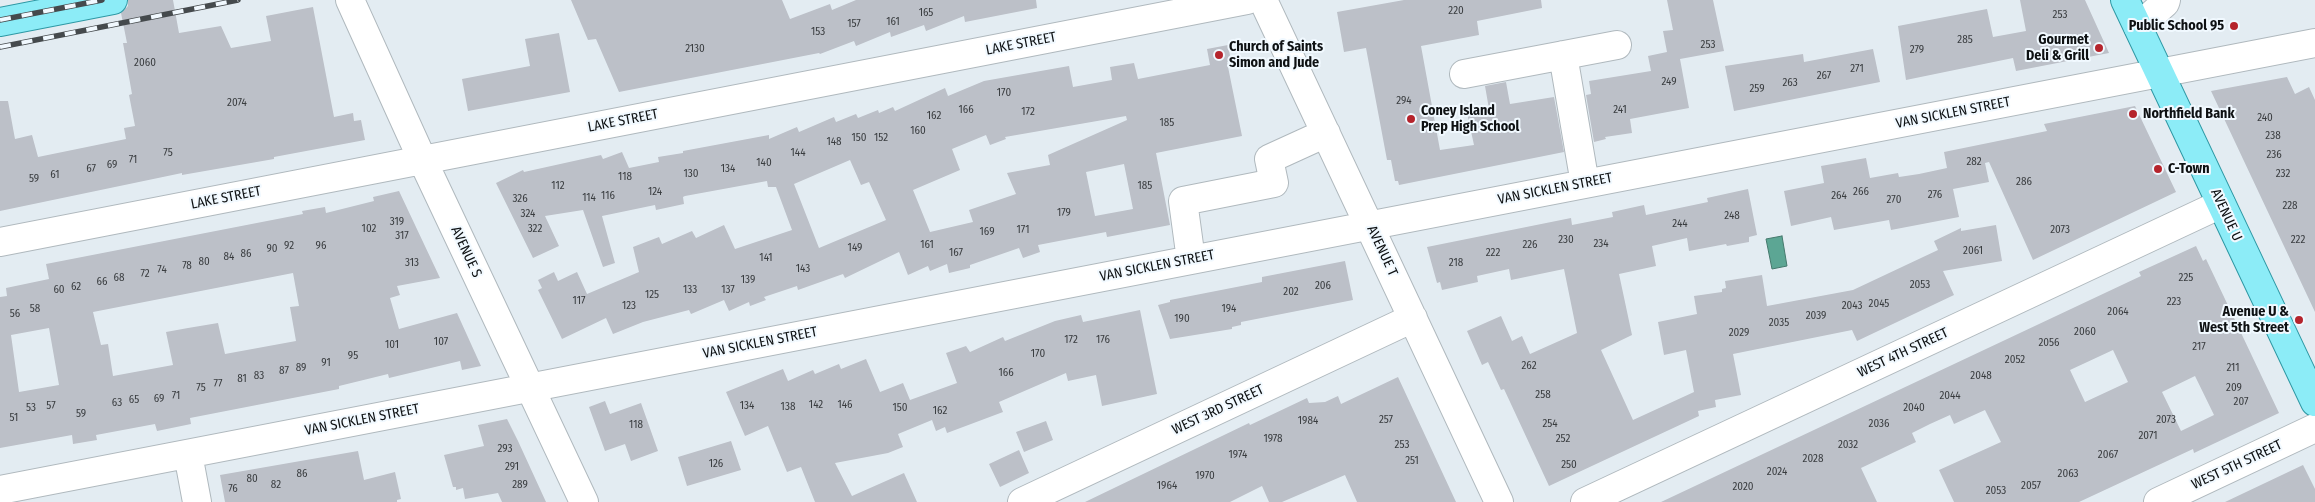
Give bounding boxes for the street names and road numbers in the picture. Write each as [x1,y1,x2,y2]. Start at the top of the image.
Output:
street label: LAKE STREET [984,29,1058,59]
street label: VAN SICKLEN STREET [1894,94,2012,132]
street label: LAKE STREET [586,106,660,136]
street label: VAN SICKLEN STREET [1496,170,1614,208]
street label: LAKE STREET [189,183,263,213]
street label: AVENUE U [2207,186,2245,244]
street label: AVENUE T [1363,223,1401,279]
street label: AVENUE S [447,224,485,280]
street label: VAN SICKLEN STREET [1098,247,1216,285]
street label: VAN SICKLEN STREET [701,324,819,362]
street label: WEST 4TH STREET [1855,325,1951,381]
street label: WEST 3RD STREET [1170,381,1266,439]
street label: VAN SICKLEN STREET [303,401,421,439]
street label: WEST 5TH STREET [2189,437,2285,493]

